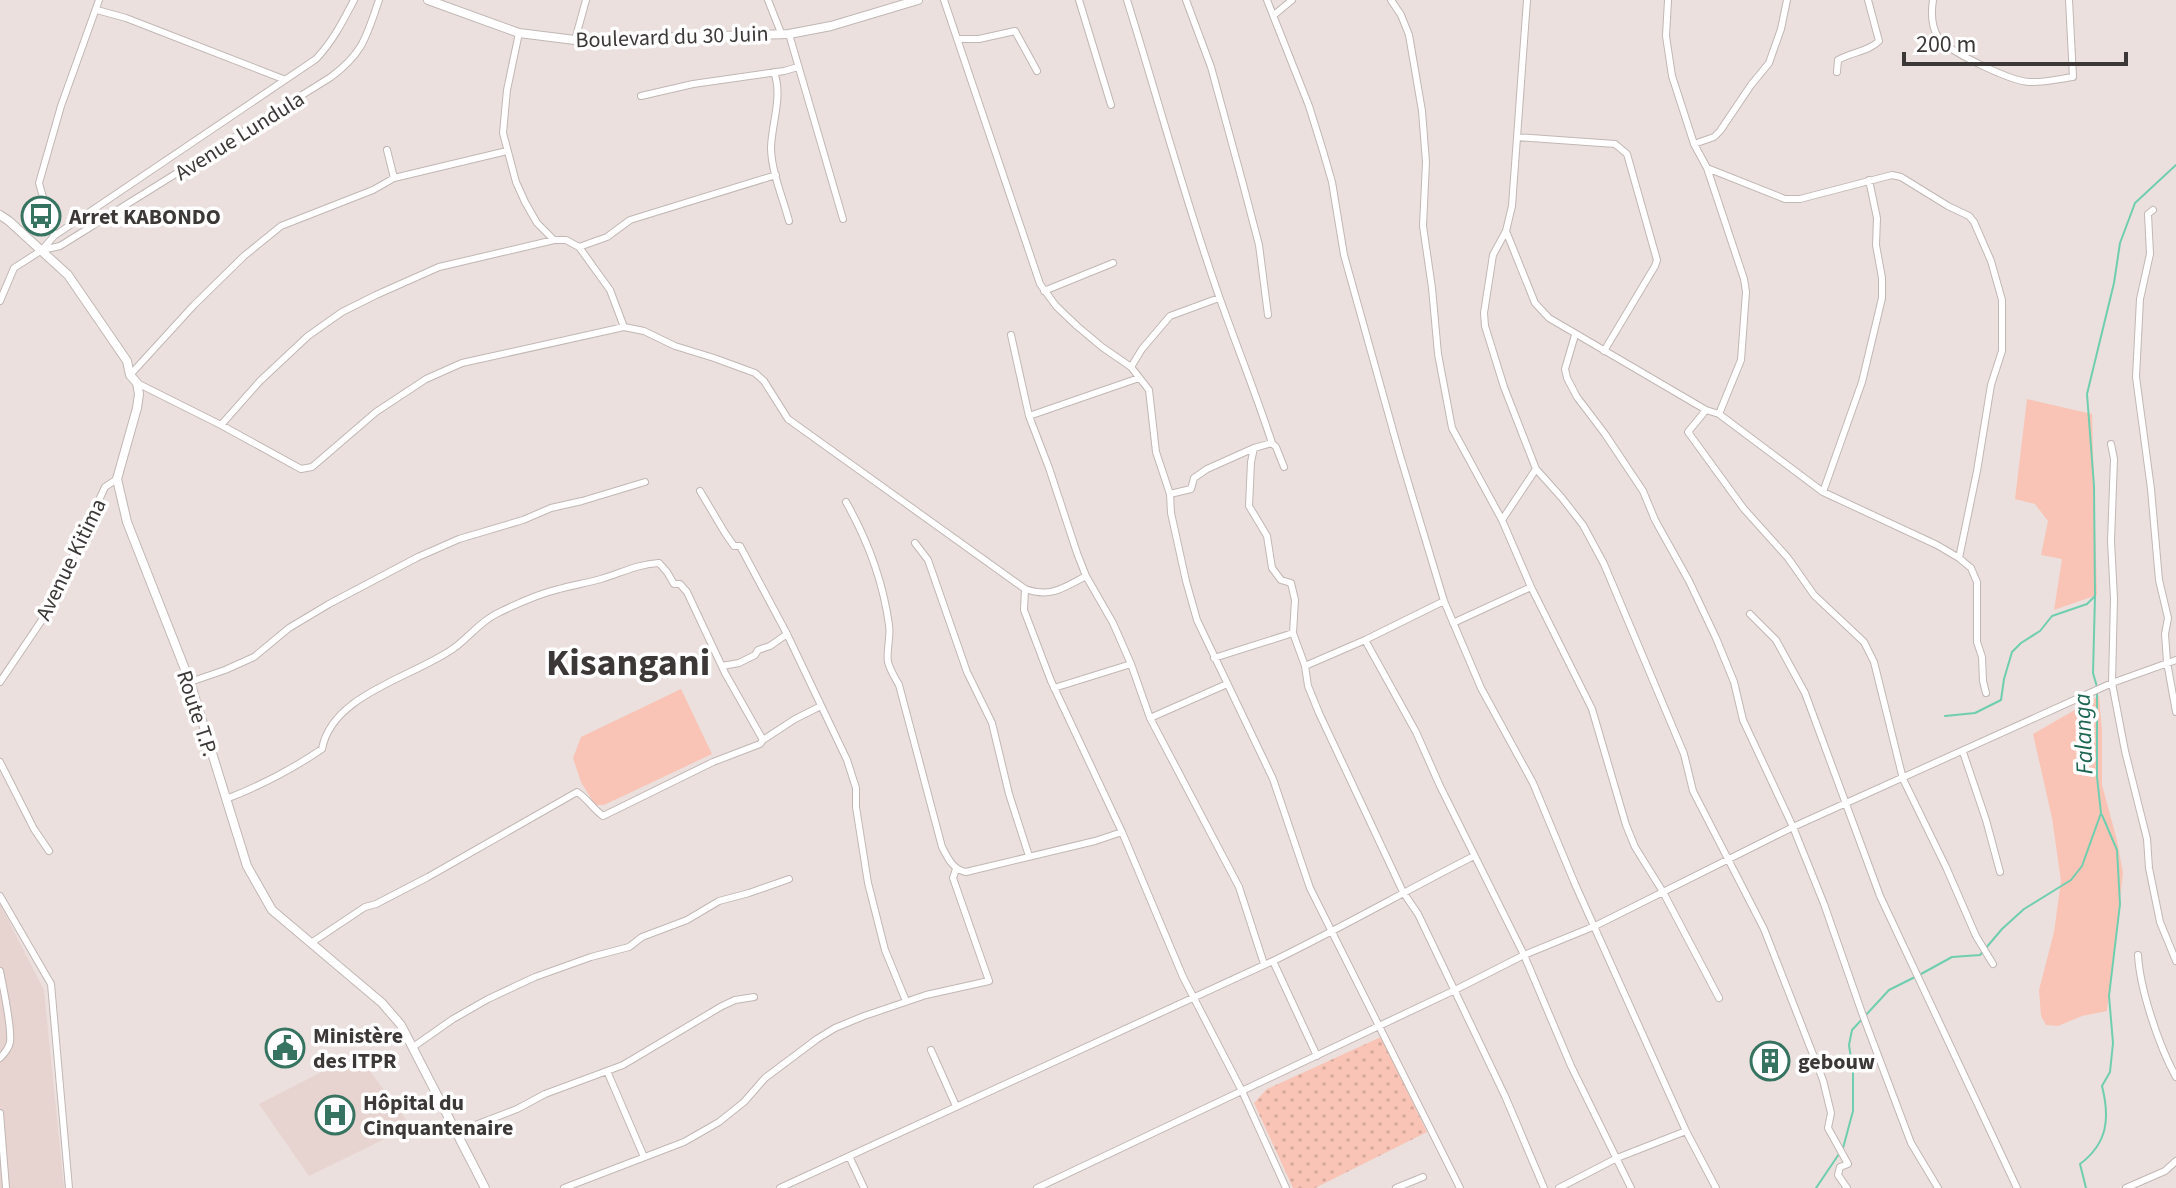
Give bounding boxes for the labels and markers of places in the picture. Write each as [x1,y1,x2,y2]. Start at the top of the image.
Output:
bus stop icon: Arret KABONDO [20,195,62,237]
place label: Arret KABONDO [68,201,221,233]
place label: Ministère des ITPR [313,1020,403,1077]
public building icon: Ministère des ITPR [264,1027,306,1069]
building icon: gebouw [1749,1040,1791,1082]
place label: gebouw [1798,1046,1875,1078]
place label: Hôpital du Cinquantenaire [363,1087,513,1144]
hospital icon: Hôpital du Cinquantenaire [314,1094,356,1136]

